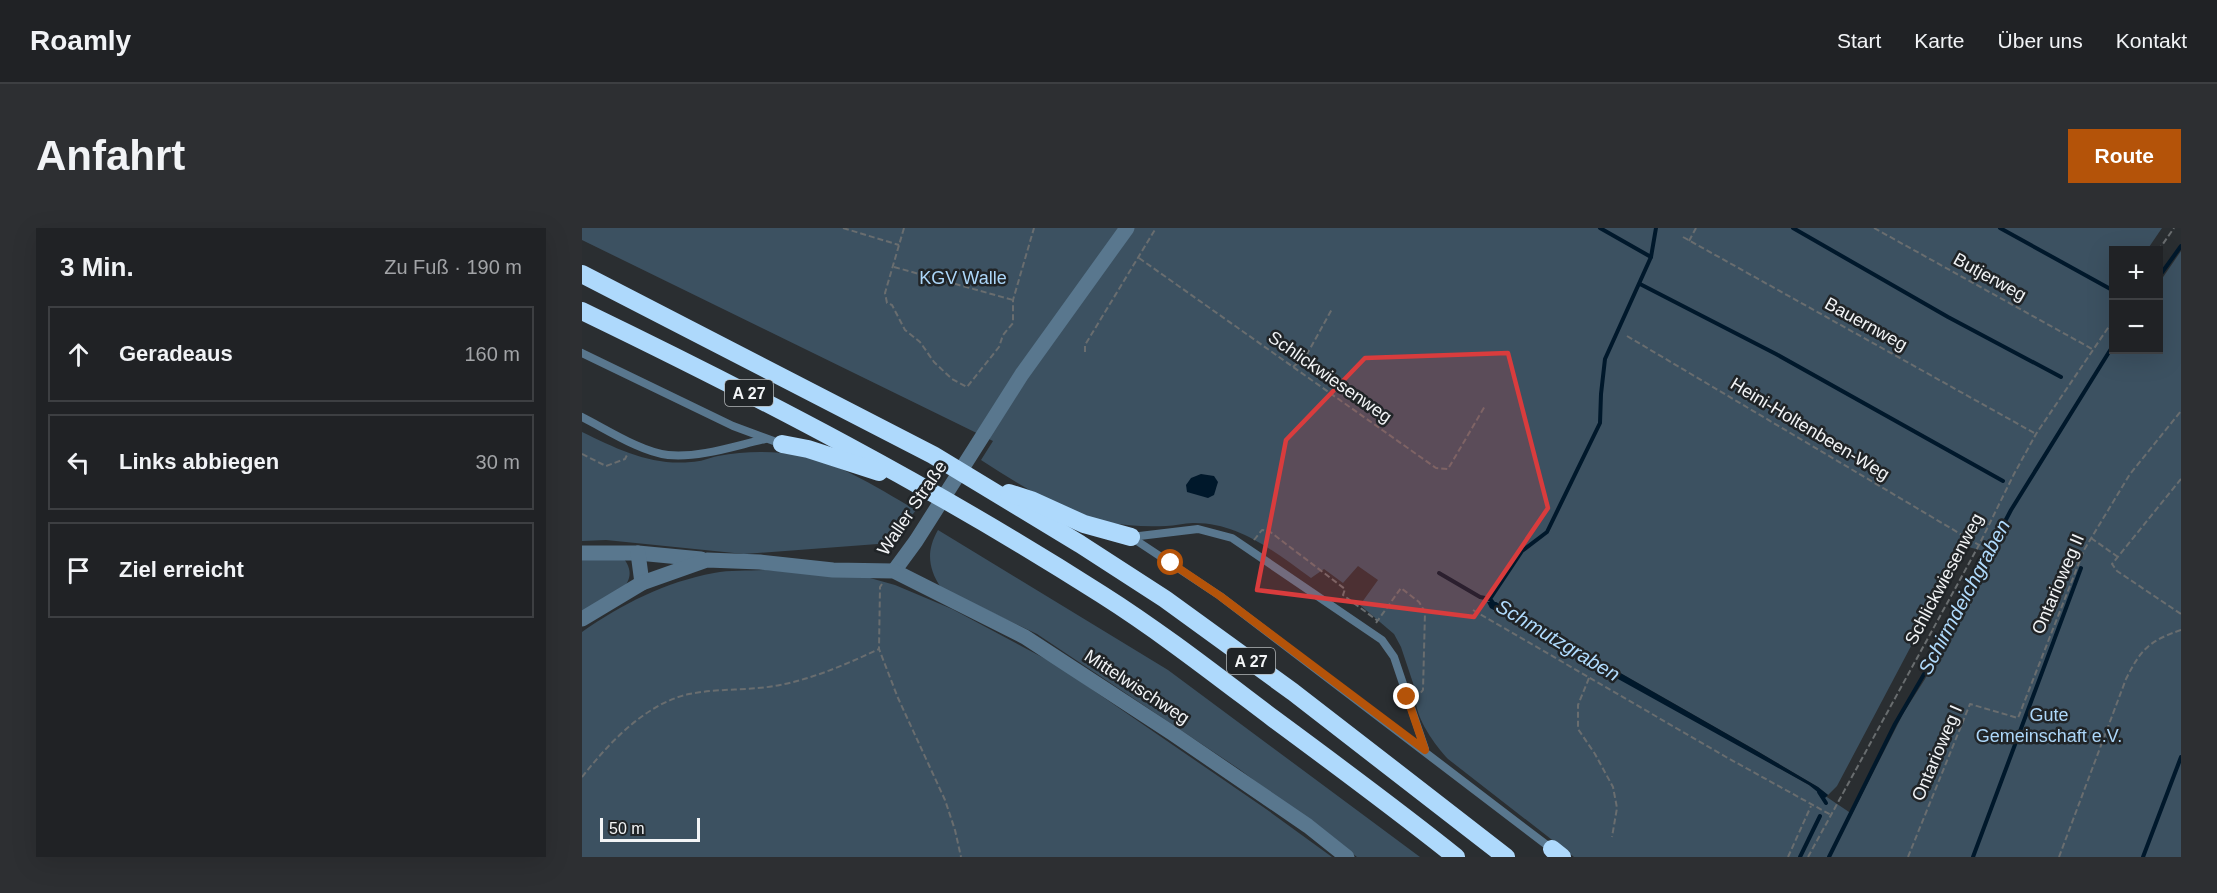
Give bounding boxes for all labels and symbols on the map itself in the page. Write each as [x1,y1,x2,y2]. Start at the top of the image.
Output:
street label: Butjerweg [1950,249,2030,305]
park label: KGV Walle [919,268,1007,288]
street label: Bauernweg [1821,293,1911,355]
street label: Schlickwiesenweg [1264,327,1396,427]
street label: Heini-Holtenbeen-Weg [1727,374,1893,484]
road number: A 27 [725,380,773,406]
street label: Waller Straße [873,457,951,559]
street label: Schlickwiesenweg [1901,510,1987,648]
water label: Schirmdeichgraben [1914,516,2014,678]
street label: Ontarioweg II [2028,531,2088,637]
route start [1157,549,1183,575]
water label: Schmutzgraben [1492,594,1624,686]
street label: Mittelwischweg [1081,646,1193,728]
road number: A 27 [1227,648,1275,674]
route end [1393,683,1419,709]
street label: Ontarioweg I [1908,702,1966,804]
park label: Gute Gemeinschaft e.V. [1976,705,2122,746]
scale bar [600,815,700,842]

